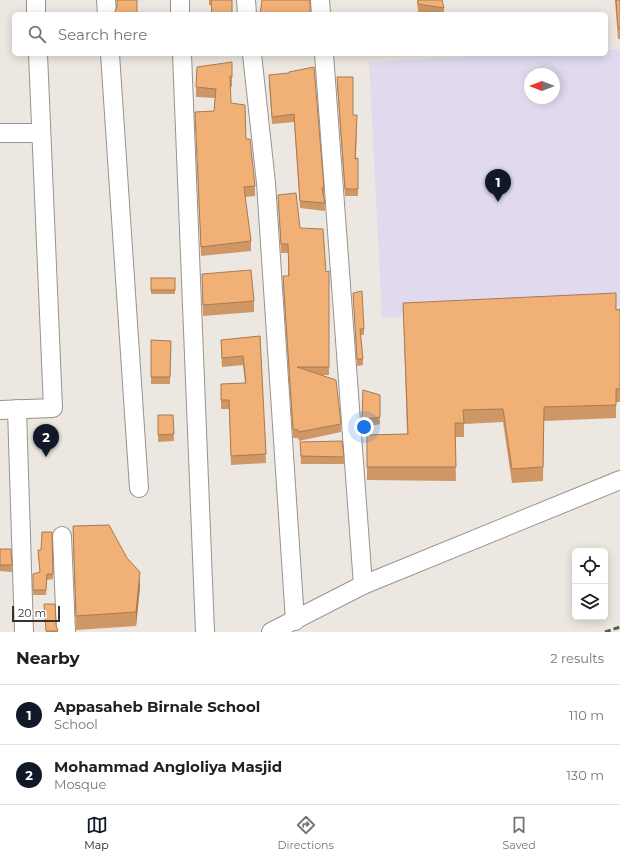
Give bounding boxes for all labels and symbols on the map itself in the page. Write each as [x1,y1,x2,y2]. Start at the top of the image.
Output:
north arrow [524,68,560,104]
pin: 1 [485,169,511,202]
your location [354,417,374,437]
pin: 2 [33,424,59,457]
scale bar [12,604,60,623]

